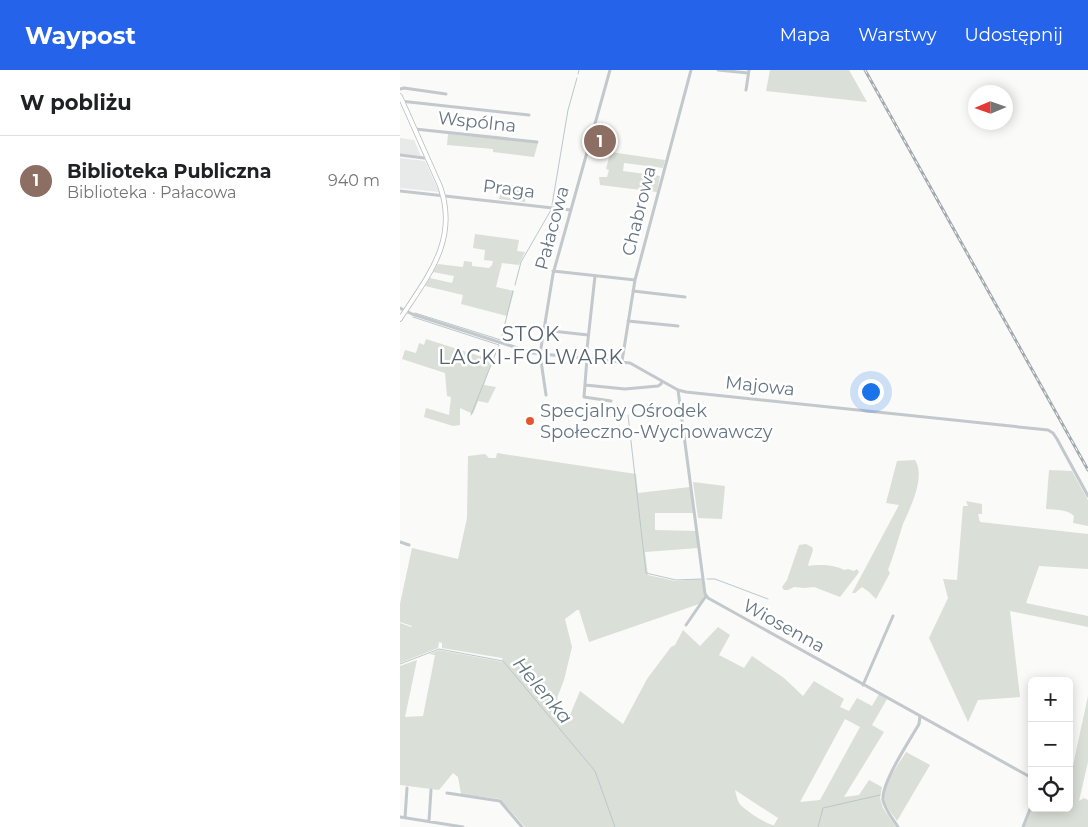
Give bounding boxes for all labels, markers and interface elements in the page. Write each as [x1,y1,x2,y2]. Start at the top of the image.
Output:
text: Waypost [25,21,136,50]
text: Mapa [780,24,830,46]
text: Warstwy [858,24,936,46]
text: Udostępnij [964,24,1063,46]
north arrow [968,85,1013,130]
text: W pobliżu [20,90,132,115]
street label: Wspólna [437,107,517,137]
pin: 1 [584,122,616,160]
text: Biblioteka Publiczna [67,160,271,183]
street label: Chabrowa [617,164,661,258]
text: 1 [33,171,39,190]
text: 940 m [328,171,380,190]
street label: Praga [482,175,536,203]
text: Biblioteka · Pałacowa [67,183,236,202]
street label: Pałacowa [530,184,574,272]
district label: STOK LACKI-FOLWARK [438,322,624,369]
street label: Majowa [724,371,796,401]
your location [858,379,884,405]
place label: Specjalny Ośrodek Społeczno-Wychowawczy [540,400,773,443]
marker: Specjalny Ośrodek Społeczno-Wychowawczy [524,415,536,427]
street label: Wiosenna [739,594,829,658]
water label: Helenka [508,652,577,728]
map controls [1028,677,1073,812]
button: + [1028,677,1073,722]
button: − [1028,722,1073,767]
button: locate [1028,767,1073,812]

